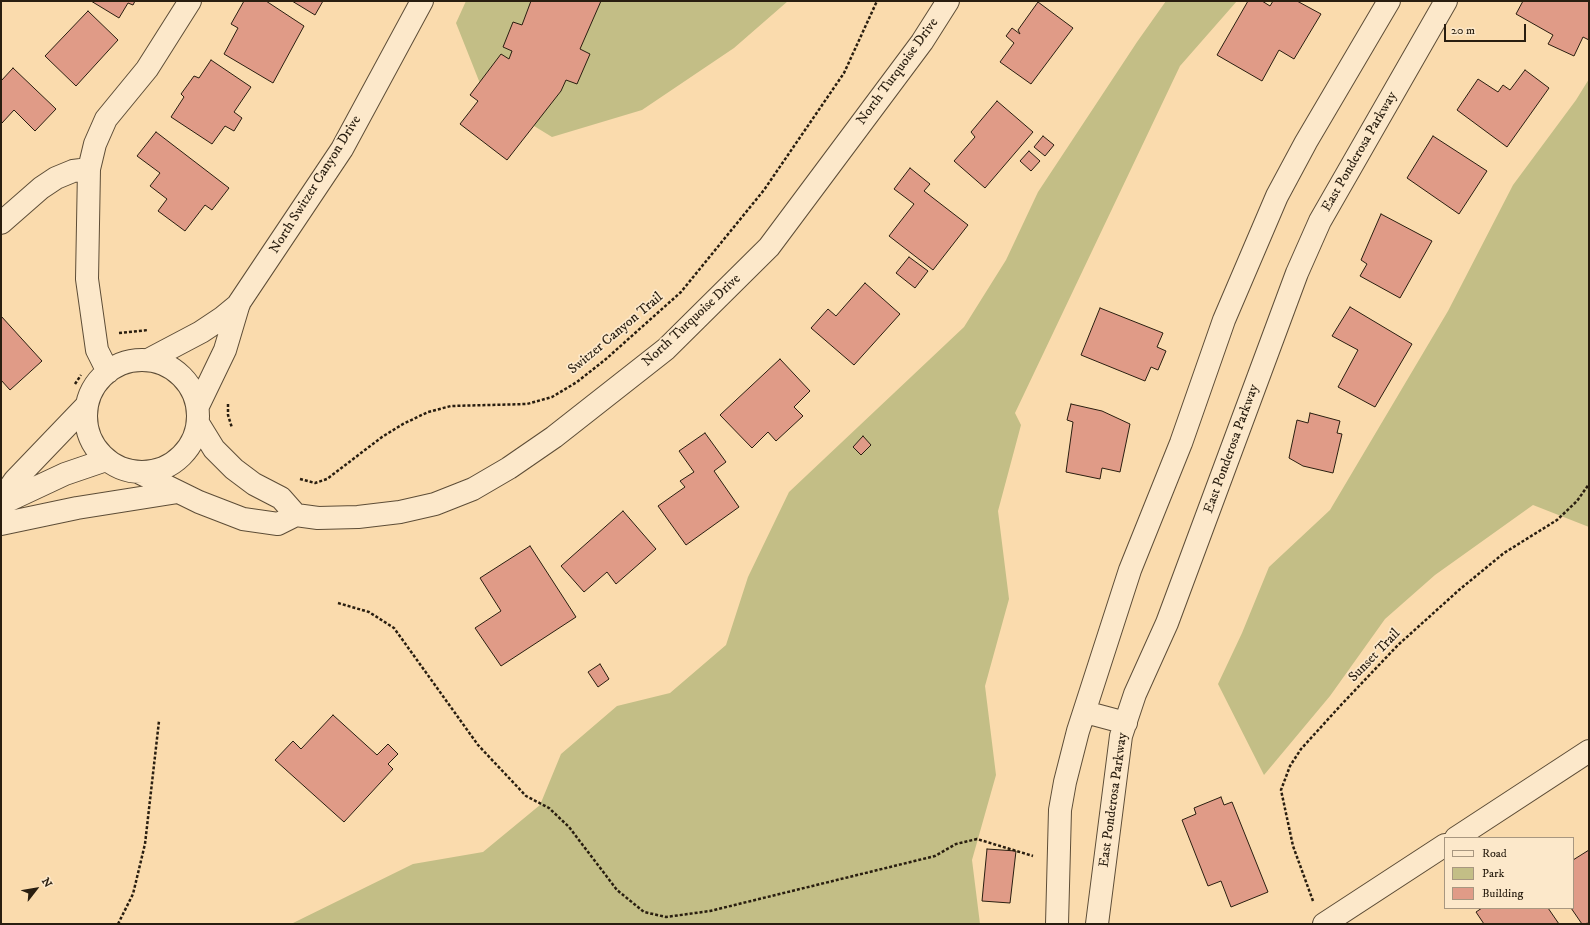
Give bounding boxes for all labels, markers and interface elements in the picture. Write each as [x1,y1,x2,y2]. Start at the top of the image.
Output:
street label: North Turquoise Drive [854,15,942,129]
scale bar [1446,16,1528,42]
text: 20 m [1451,23,1475,38]
street label: East Ponderosa Parkway [1319,89,1401,215]
street label: North Switzer Canyon Drive [267,113,365,257]
street label: North Turquoise Drive [639,271,745,371]
street label: Switzer Canyon Trail [565,289,667,379]
street label: East Ponderosa Parkway [1201,382,1263,516]
street label: Sunset Trail [1346,626,1404,686]
street label: East Ponderosa Parkway [1096,731,1132,869]
legend [1444,837,1574,909]
text: Road [1482,846,1507,861]
text: Park [1482,866,1504,881]
north arrow [16,869,56,909]
text: N [38,875,55,890]
text: Building [1482,886,1523,901]

